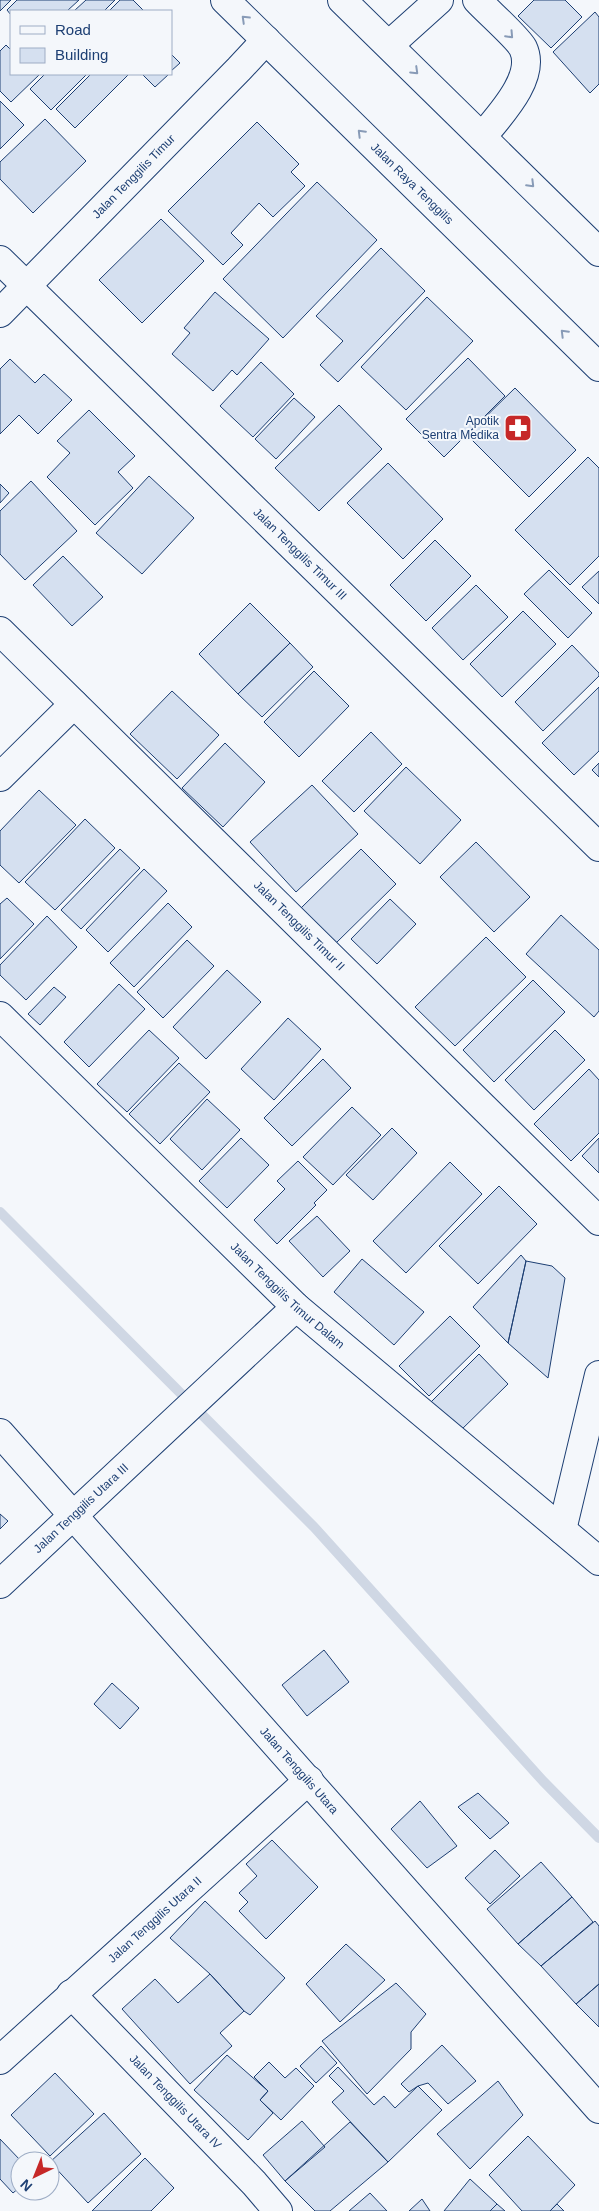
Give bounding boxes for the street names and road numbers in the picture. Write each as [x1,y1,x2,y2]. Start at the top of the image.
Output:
street label: Jalan Tenggilis Timur [89,132,178,221]
street label: Jalan Raya Tenggilis [368,140,456,227]
street label: Jalan Tenggilis Timur III [250,505,350,603]
street label: Jalan Tenggilis Timur II [251,878,348,974]
street label: Jalan Tenggilis Timur Dalam [228,1240,347,1352]
street label: Jalan Tenggilis Utara III [31,1460,131,1556]
street label: Jalan Tenggilis Utara [257,1724,341,1817]
street label: Jalan Tenggilis Utara II [105,1874,205,1966]
street label: Jalan Tenggilis Utara IV [126,2052,224,2152]

